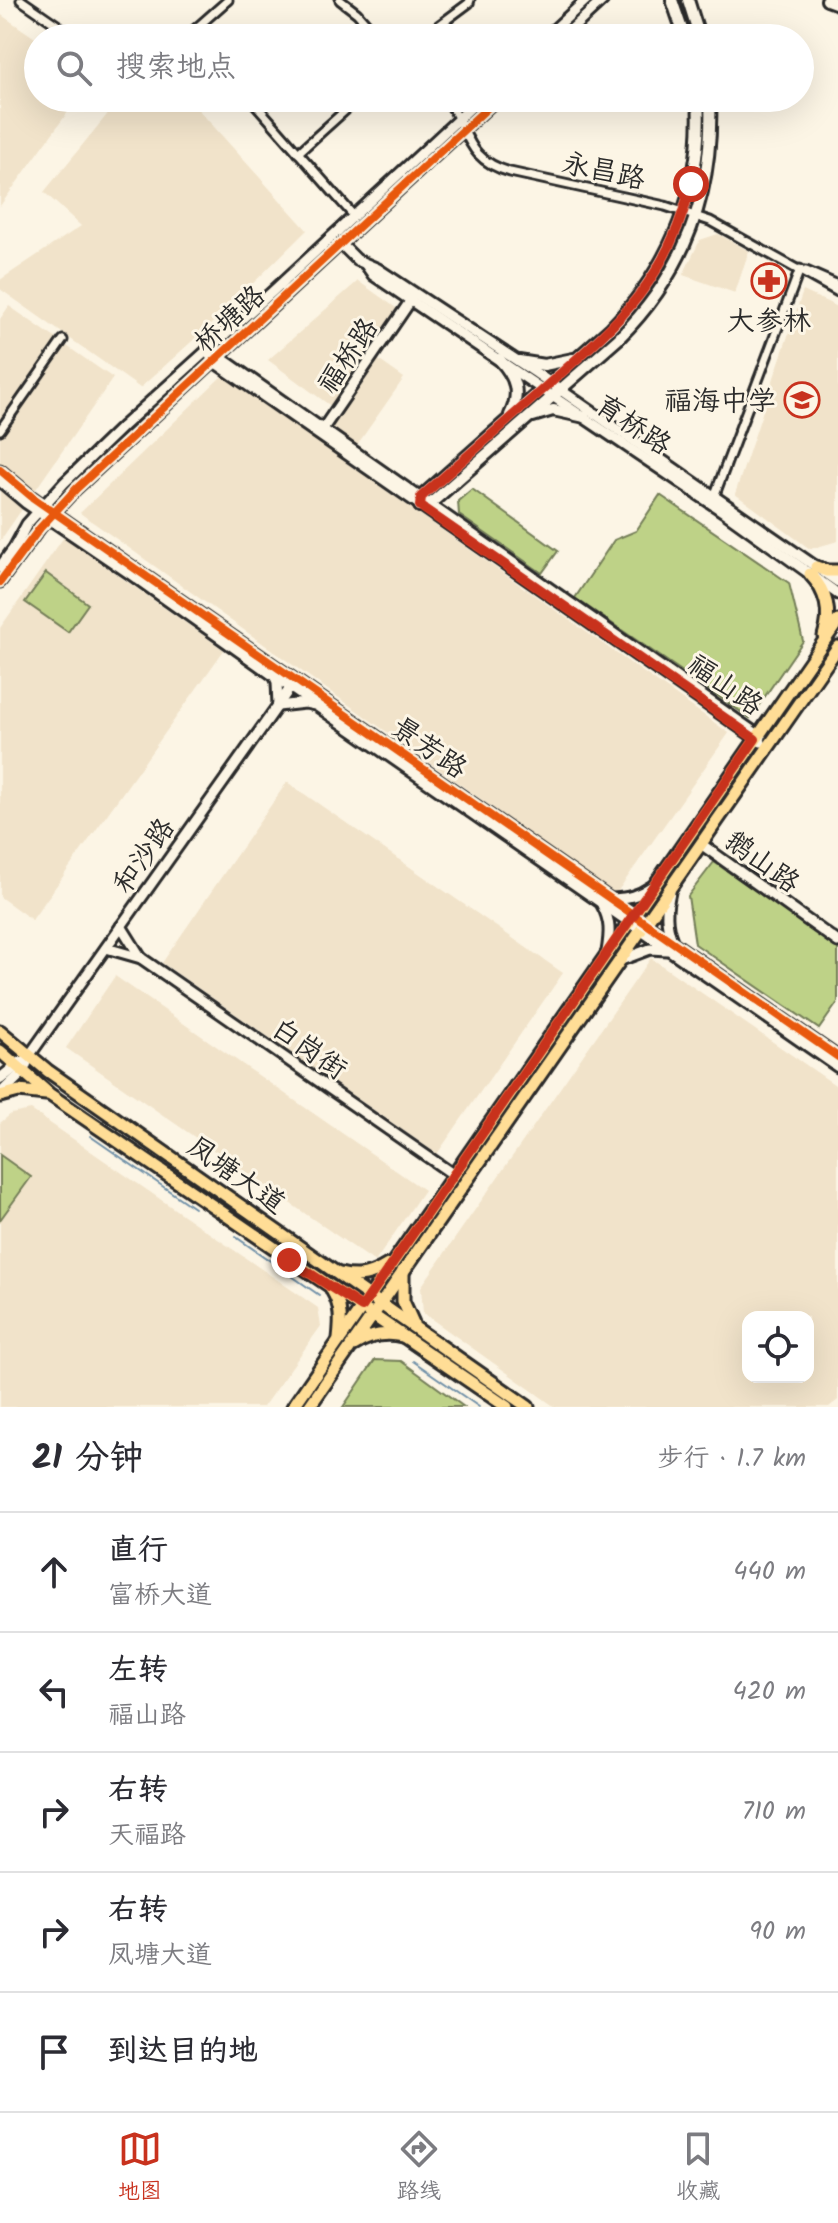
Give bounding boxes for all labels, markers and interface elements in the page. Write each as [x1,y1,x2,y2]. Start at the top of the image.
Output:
search box [24,24,814,112]
text: 搜索地点 [116,44,236,92]
icon: search [52,46,96,90]
street label: 永昌路 [558,142,649,203]
route start [673,166,709,202]
pharmacy icon: 大参林 [750,262,788,300]
street label: 桥塘路 [184,275,277,365]
place label: 大参林 [727,300,811,345]
street label: 福桥路 [307,309,391,404]
place label: 福海中学 [664,380,776,425]
school or university icon: 福海中学 [783,381,821,419]
street label: 育桥路 [585,384,680,468]
street label: 福山路 [677,644,772,729]
street label: 景芳路 [381,707,476,792]
street label: 和沙路 [103,809,188,904]
street label: 鹅山路 [714,820,809,906]
street label: 白岗街 [261,1008,356,1093]
street label: 凤塘大道 [177,1125,294,1227]
route end [271,1242,307,1278]
map controls [742,1311,814,1383]
button: locate [742,1311,814,1383]
text: 21 分钟 [32,1432,143,1486]
text: 步行 · 1.7 km [657,1438,806,1480]
text: 直行 [108,1527,168,1575]
icon: ahead [32,1550,76,1594]
text: 440 m [733,1551,806,1593]
text: 富桥大道 [108,1575,212,1617]
text: 左转 [108,1647,168,1695]
icon: left [32,1670,76,1714]
text: 420 m [732,1671,806,1713]
text: 福山路 [108,1695,186,1737]
text: 右转 [108,1767,168,1815]
icon: right [32,1790,76,1834]
text: 710 m [742,1791,806,1833]
text: 天福路 [108,1815,186,1857]
text: 右转 [108,1887,168,1935]
icon: right [32,1910,76,1954]
text: 90 m [749,1911,806,1953]
text: 凤塘大道 [108,1935,212,1977]
text: 到达目的地 [108,2028,258,2076]
icon: arrive [32,2030,76,2074]
tab: 地图 [118,2127,162,2210]
tab: 路线 [397,2127,441,2210]
tab: 收藏 [676,2127,720,2210]

